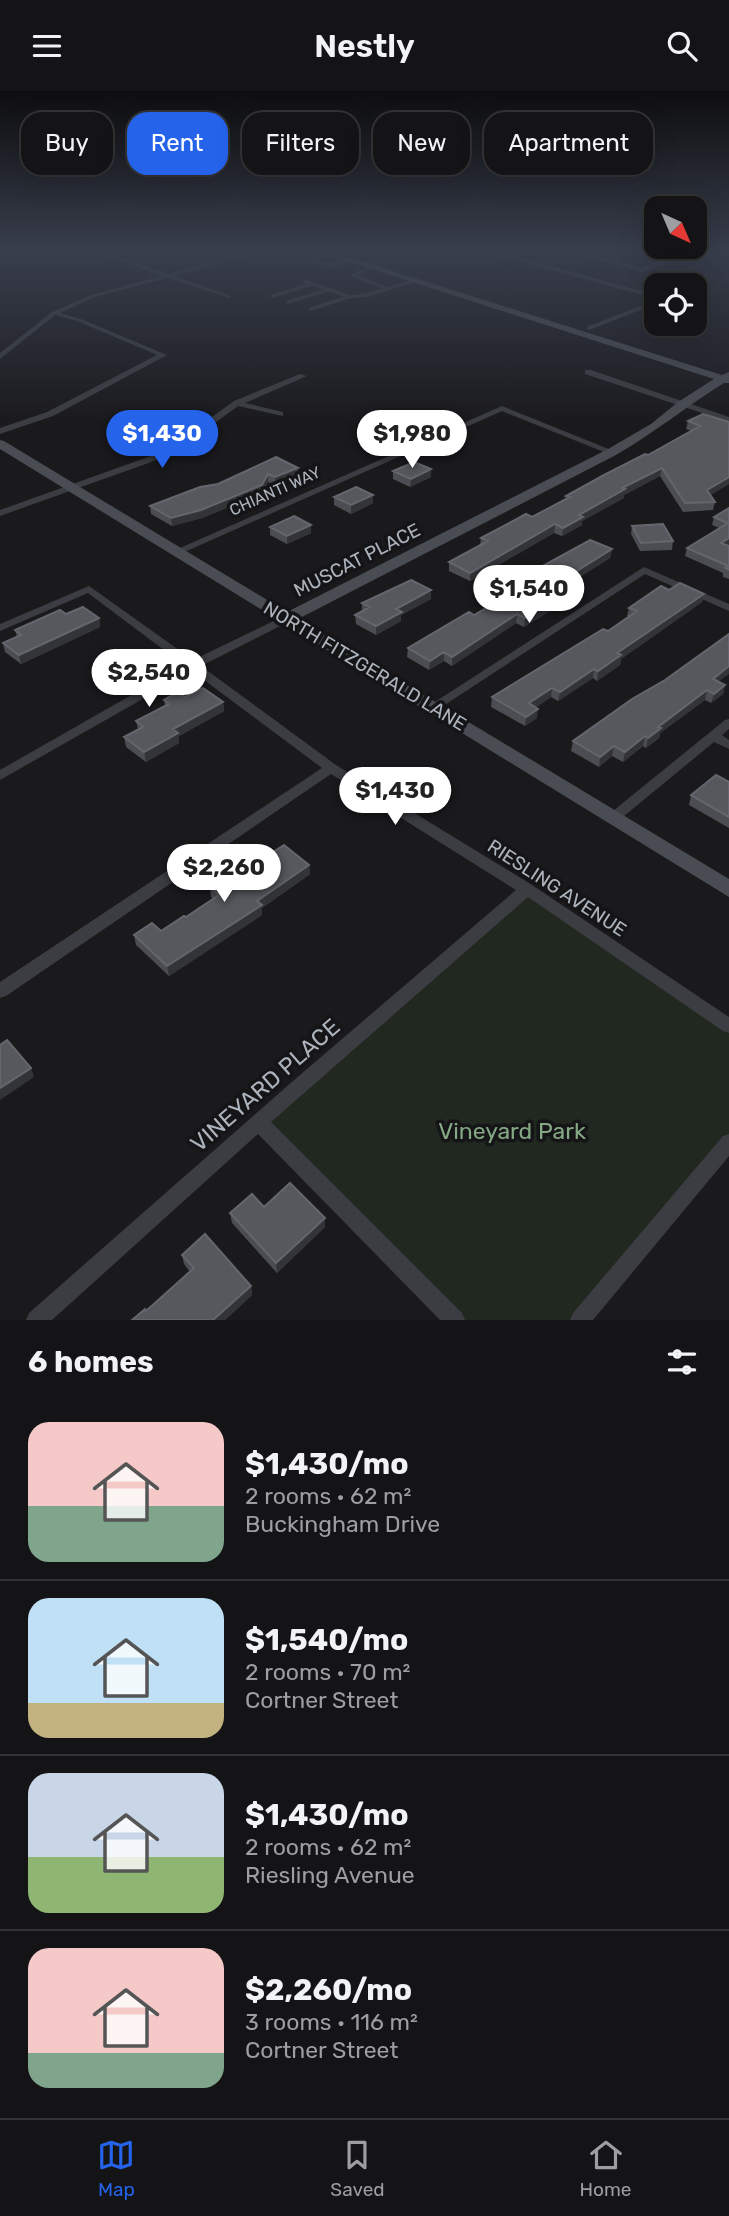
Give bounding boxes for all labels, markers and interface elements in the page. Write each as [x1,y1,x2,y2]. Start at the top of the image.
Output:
icon: menu [28,27,66,65]
text: Nestly [314,27,415,65]
icon: search [663,27,701,65]
chip: Buy [21,112,113,175]
chip: Rent [127,112,228,175]
chip: Filters [242,112,359,175]
chip: New [373,112,470,175]
chip: Apartment [484,112,653,175]
north arrow [644,196,707,259]
map controls [644,196,707,336]
button: locate [644,273,707,336]
pin: $1,430 [105,411,219,470]
pin: $1,980 [355,411,469,470]
text: $1,430 [122,419,202,447]
text: $1,980 [373,419,451,447]
street label: CHIANTI WAY [226,462,324,520]
street label: MUSCAT PLACE [290,518,424,602]
pin: $1,540 [472,566,586,625]
text: $1,540 [489,574,569,602]
street label: NORTH FITZGERALD LANE [259,596,471,736]
pin: $2,540 [92,649,206,709]
text: $2,540 [108,658,190,686]
pin: $1,430 [338,767,452,827]
text: $1,430 [355,776,435,804]
street label: RIESLING AVENUE [483,835,631,941]
pin: $2,260 [167,845,281,904]
text: $2,260 [183,853,265,881]
street label: VINEYARD PLACE [185,1013,345,1157]
park label: Vineyard Park [438,1117,586,1145]
icon: filters [663,1343,701,1381]
text: 6 homes [28,1344,154,1380]
text: $1,430/mo [245,1446,409,1482]
icon: home [84,1450,168,1534]
text: 2 rooms · 62 m² [245,1482,411,1510]
text: Buckingham Drive [245,1510,440,1538]
text: $1,540/mo [245,1622,408,1658]
icon: home [84,1626,168,1710]
text: 2 rooms · 70 m² [245,1658,410,1686]
text: Cortner Street [245,1686,398,1714]
text: $1,430/mo [245,1797,409,1833]
icon: home [84,1801,168,1885]
text: 2 rooms · 62 m² [245,1833,411,1861]
text: Riesling Avenue [245,1861,415,1889]
text: $2,260/mo [245,1972,412,2008]
icon: home [84,1976,168,2060]
text: 3 rooms · 116 m² [245,2008,418,2036]
text: Cortner Street [245,2036,398,2064]
tab: Map [97,2136,135,2201]
tab: Saved [330,2136,385,2201]
tab: Home [580,2136,632,2201]

